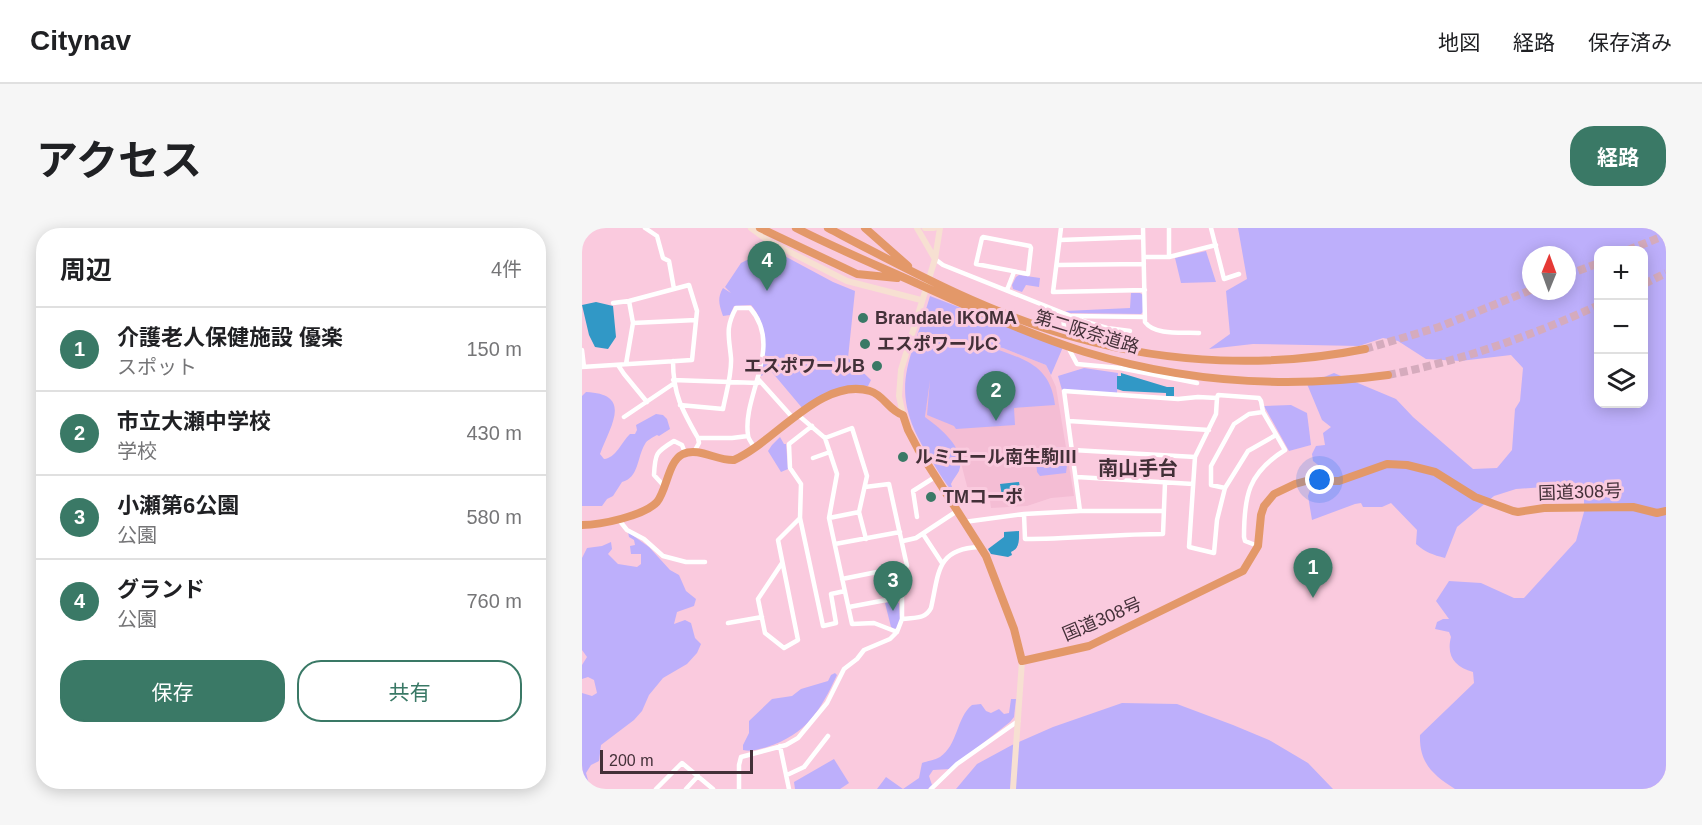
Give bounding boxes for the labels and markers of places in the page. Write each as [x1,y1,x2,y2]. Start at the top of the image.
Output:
pin: 4 [748,242,786,291]
place label: Brandale IKOMA [875,308,1017,328]
marker: Brandale IKOMA [856,311,870,325]
place label: エスポワールC [877,334,998,354]
marker: エスポワールC [858,337,872,351]
place label: エスポワールB [744,356,865,376]
marker: エスポワールB [870,359,884,373]
pin: 2 [976,372,1016,421]
place label: ルミエール南生駒Ⅲ [915,447,1077,467]
marker: ルミエール南生駒Ⅲ [896,450,910,464]
place label: TMコーポ [943,487,1023,507]
marker: TMコーポ [924,490,938,504]
pin: 1 [1294,548,1332,598]
pin: 3 [874,562,912,611]

